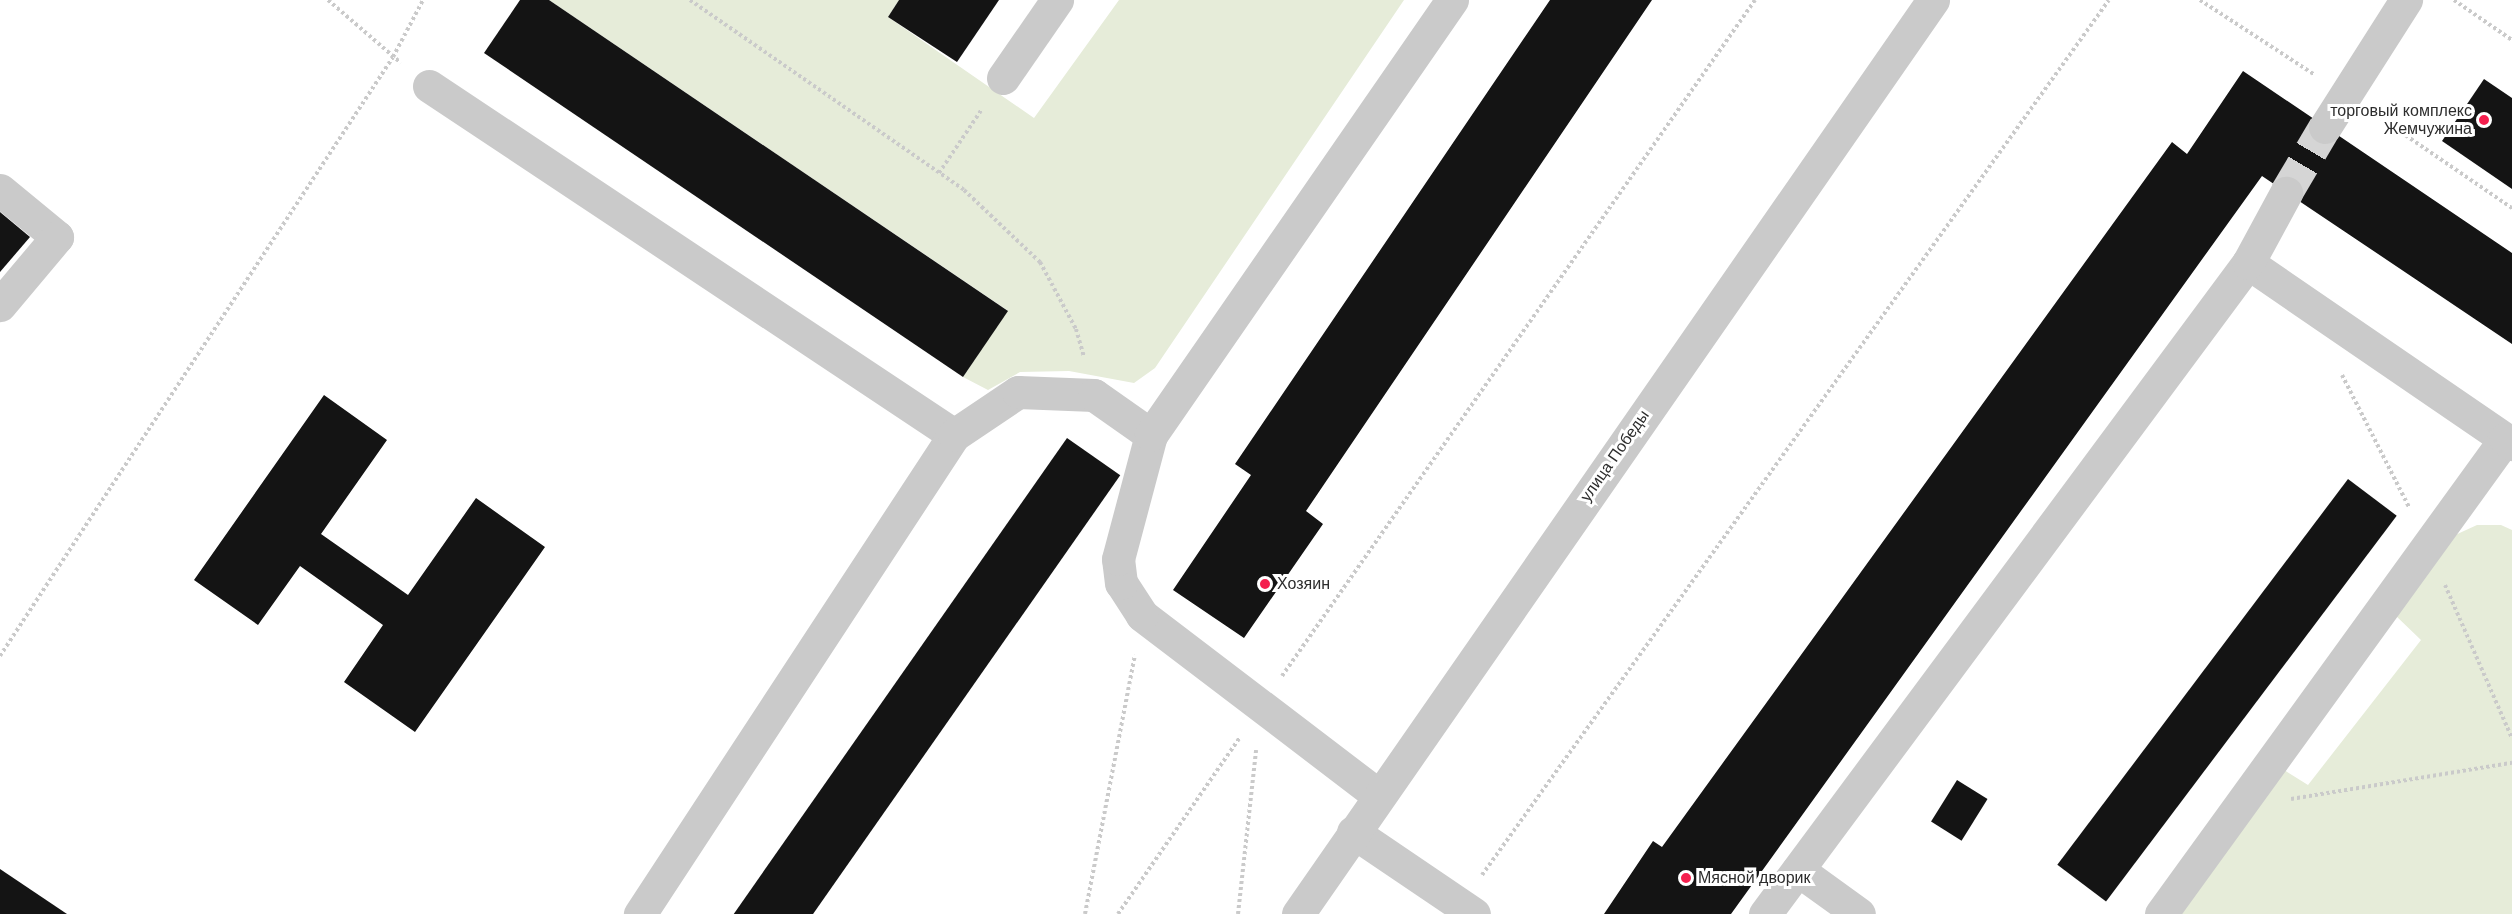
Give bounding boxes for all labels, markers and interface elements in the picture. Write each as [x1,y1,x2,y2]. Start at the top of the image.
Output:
place label: торговый комплекс Жемчужина [2330,101,2472,139]
marker: торговый комплекс Жемчужина [2477,113,2491,127]
street label: улица Победы [1576,407,1654,505]
place label: Хозяин [1277,574,1330,594]
marker: Хозяин [1258,577,1272,591]
place label: Мясной дворик [1698,868,1810,888]
marker: Мясной дворик [1679,871,1693,885]

